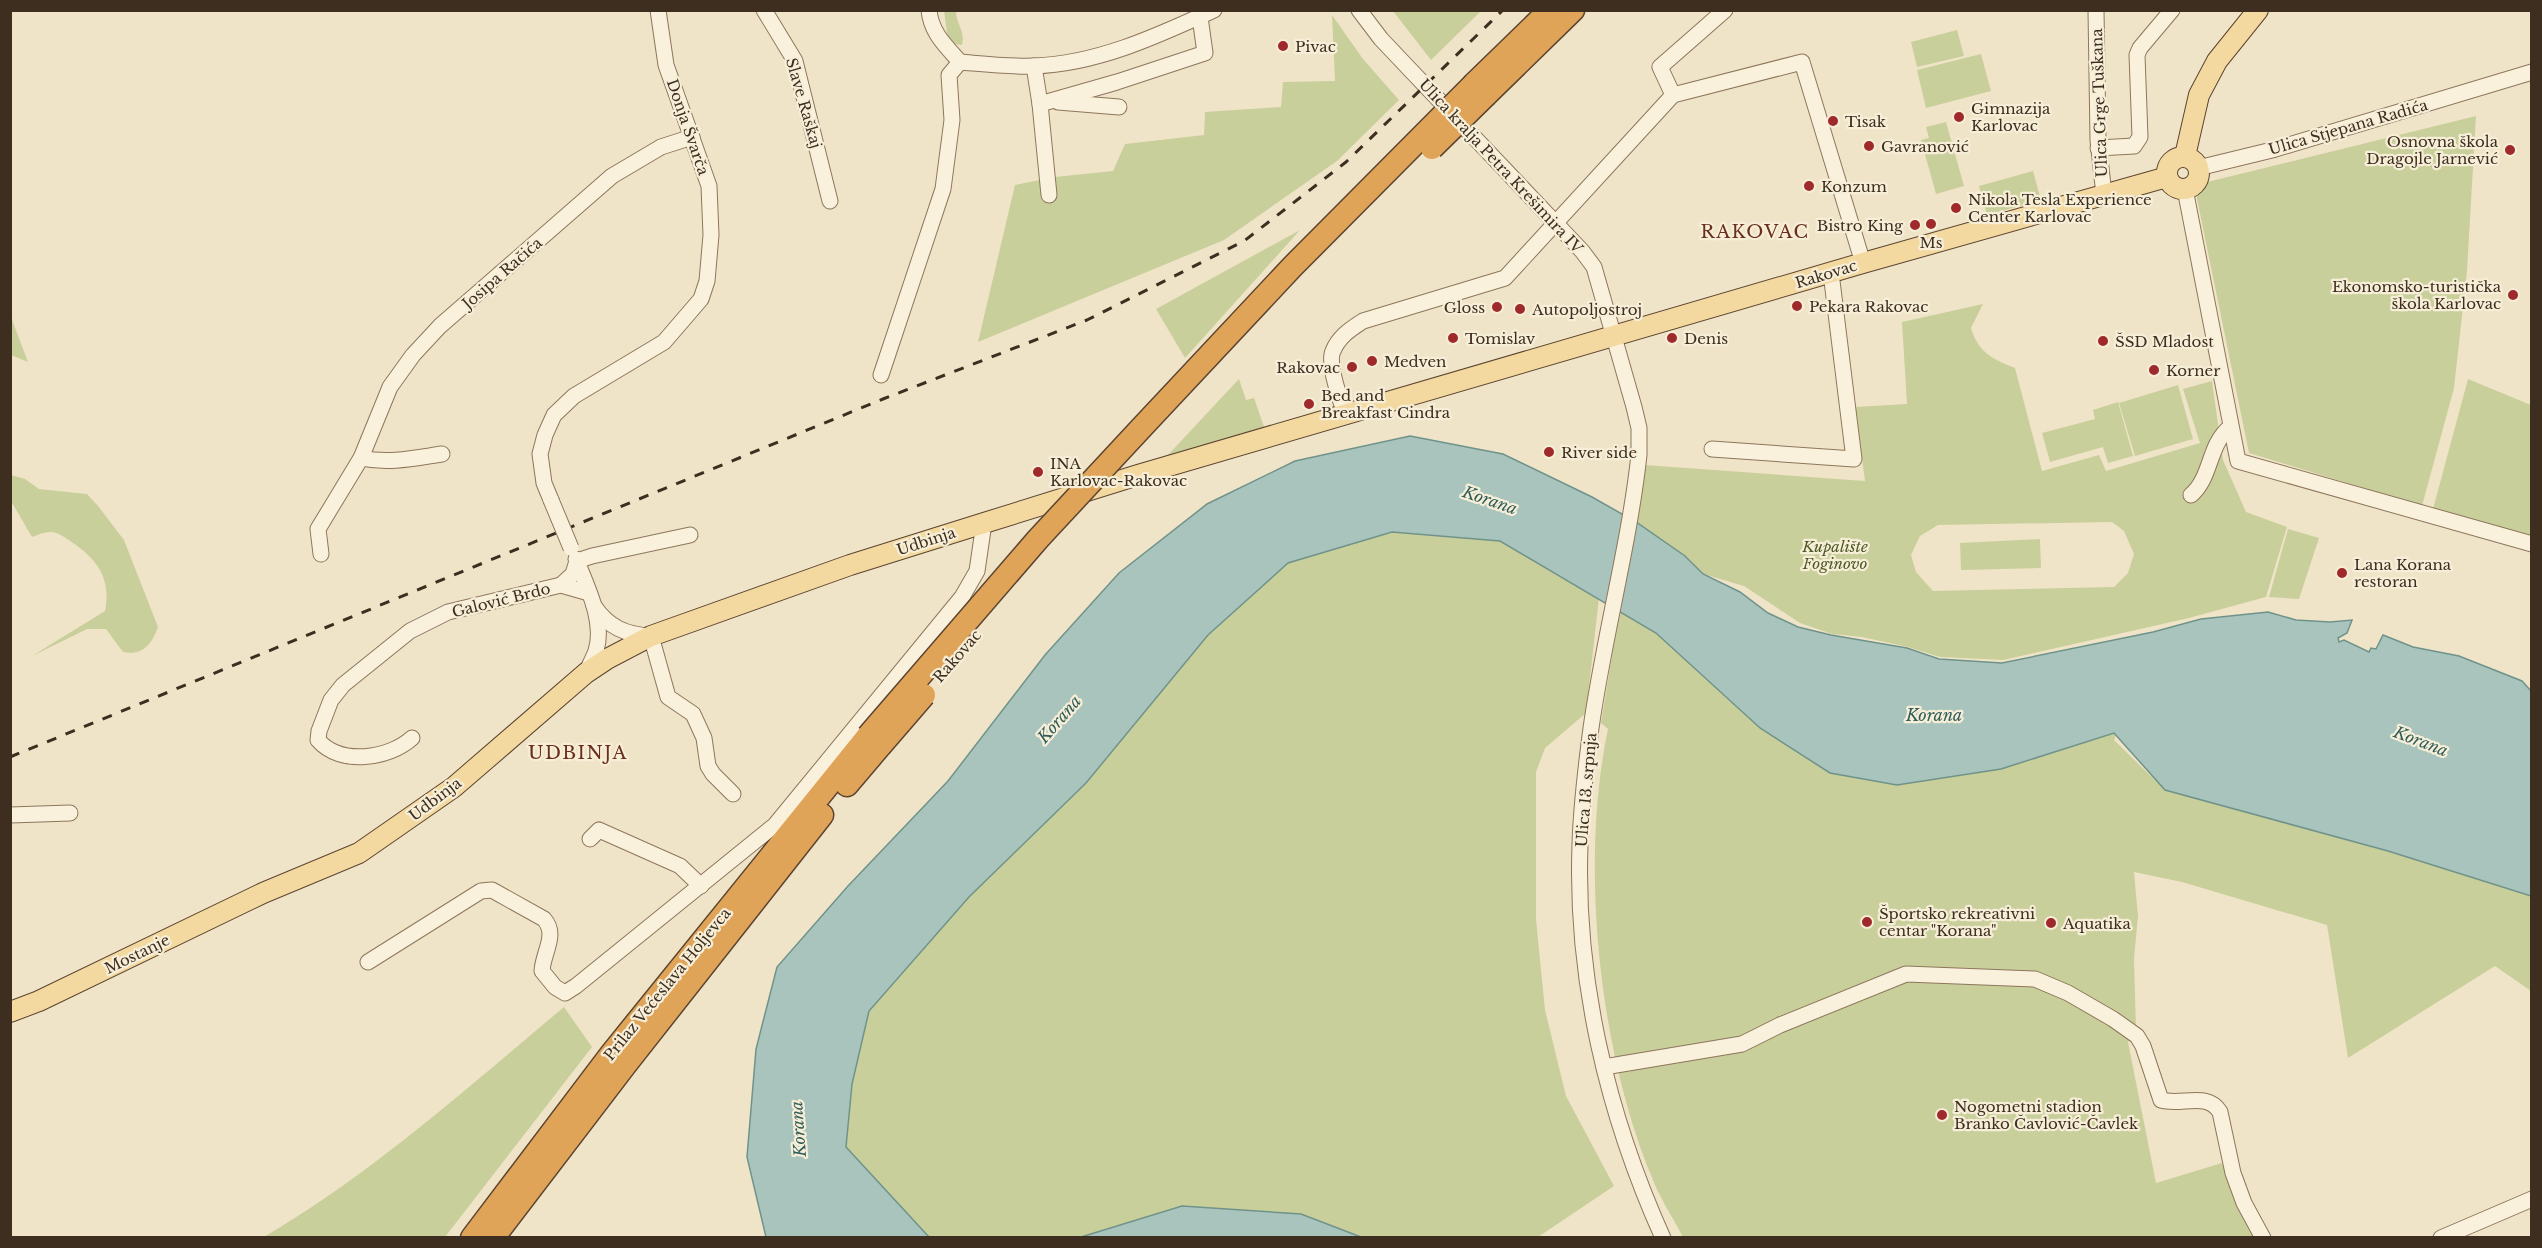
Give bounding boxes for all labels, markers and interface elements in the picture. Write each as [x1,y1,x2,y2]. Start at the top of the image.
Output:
street label: Ulica Grge Tuškana [2087,27,2111,178]
place label: Pivac [1295,37,1336,56]
marker: Pivac [1276,39,1290,53]
street label: Slave Raškaj [782,56,826,150]
street label: Ulica kralja Petra Krešimira IV [1415,75,1587,257]
street label: Donja Švarča [663,76,714,178]
street label: Ulica Stjepana Radića [2266,95,2430,159]
place label: Gimnazija Karlovac [1971,99,2051,135]
marker: Gimnazija Karlovac [1952,110,1966,124]
place label: Tisak [1845,112,1887,131]
marker: Tisak [1826,114,1840,128]
place label: Osnovna škola Dragojle Jarnević [2366,132,2499,168]
place label: Gavranović [1881,137,1969,156]
marker: Gavranović [1862,139,1876,153]
marker: Osnovna škola Dragojle Jarnević [2503,143,2517,157]
place label: Konzum [1821,177,1887,196]
marker: Konzum [1802,179,1816,193]
place label: Nikola Tesla Experience Center Karlovac [1968,190,2152,226]
marker: Nikola Tesla Experience Center Karlovac [1949,201,1963,215]
place label: Bistro King [1817,216,1904,235]
marker: Ms [1924,217,1938,231]
marker: Bistro King [1908,218,1922,232]
district label: RAKOVAC [1700,221,1810,243]
street label: Josipa Račića [457,233,546,314]
place label: Ms [1919,233,1943,252]
street label: Rakovac [1793,256,1859,292]
place label: Ekonomsko-turistička škola Karlovac [2332,277,2502,313]
marker: Ekonomsko-turistička škola Karlovac [2506,288,2520,302]
place label: Pekara Rakovac [1809,297,1928,316]
place label: Gloss [1444,298,1485,317]
marker: Pekara Rakovac [1790,299,1804,313]
marker: Gloss [1490,300,1504,314]
place label: Autopoljostroj [1531,300,1642,319]
marker: Autopoljostroj [1513,302,1527,316]
place label: Tomislav [1465,329,1535,348]
place label: Denis [1684,329,1728,348]
marker: Tomislav [1446,331,1460,345]
marker: Denis [1665,331,1679,345]
place label: ŠSD Mladost [2115,332,2214,351]
marker: ŠSD Mladost [2096,334,2110,348]
place label: Medven [1384,352,1446,371]
marker: Medven [1365,354,1379,368]
place label: Rakovac [1276,358,1340,377]
marker: Rakovac [1345,360,1359,374]
place label: Korner [2166,361,2221,380]
marker: Korner [2147,363,2161,377]
place label: Bed and Breakfast Cindra [1321,386,1451,422]
marker: Bed and Breakfast Cindra [1302,397,1316,411]
place label: River side [1561,443,1637,462]
marker: River side [1542,445,1556,459]
place label: INA Karlovac-Rakovac [1050,454,1187,490]
marker: INA Karlovac-Rakovac [1031,465,1045,479]
water label: Korana [1459,481,1520,519]
street label: Udbinja [894,522,958,559]
park label: Kupalište Foginovo [1801,537,1868,573]
place label: Lana Korana restoran [2354,555,2452,591]
marker: Lana Korana restoran [2335,566,2349,580]
street label: Galović Brdo [450,579,552,621]
street label: Rakovac [929,626,985,686]
water label: Korana [1032,691,1085,748]
water label: Korana [1905,705,1962,725]
water label: Korana [2390,721,2451,760]
street label: Ulica 13. srpnja [1572,731,1601,848]
district label: UDBINJA [528,742,628,764]
street label: Udbinja [405,773,465,825]
street label: Prilaz Većeslava Holjevca [600,903,735,1064]
place label: Športsko rekreativni centar "Korana" [1879,904,2035,940]
place label: Aquatika [2062,914,2132,933]
marker: Športsko rekreativni centar "Korana" [1860,915,1874,929]
marker: Aquatika [2044,916,2058,930]
street label: Mostanje [101,930,173,978]
place label: Nogometni stadion Branko Čavlović-Čavlek [1954,1097,2139,1133]
water label: Korana [786,1100,810,1159]
marker: Nogometni stadion Branko Čavlović-Čavlek [1935,1108,1949,1122]

